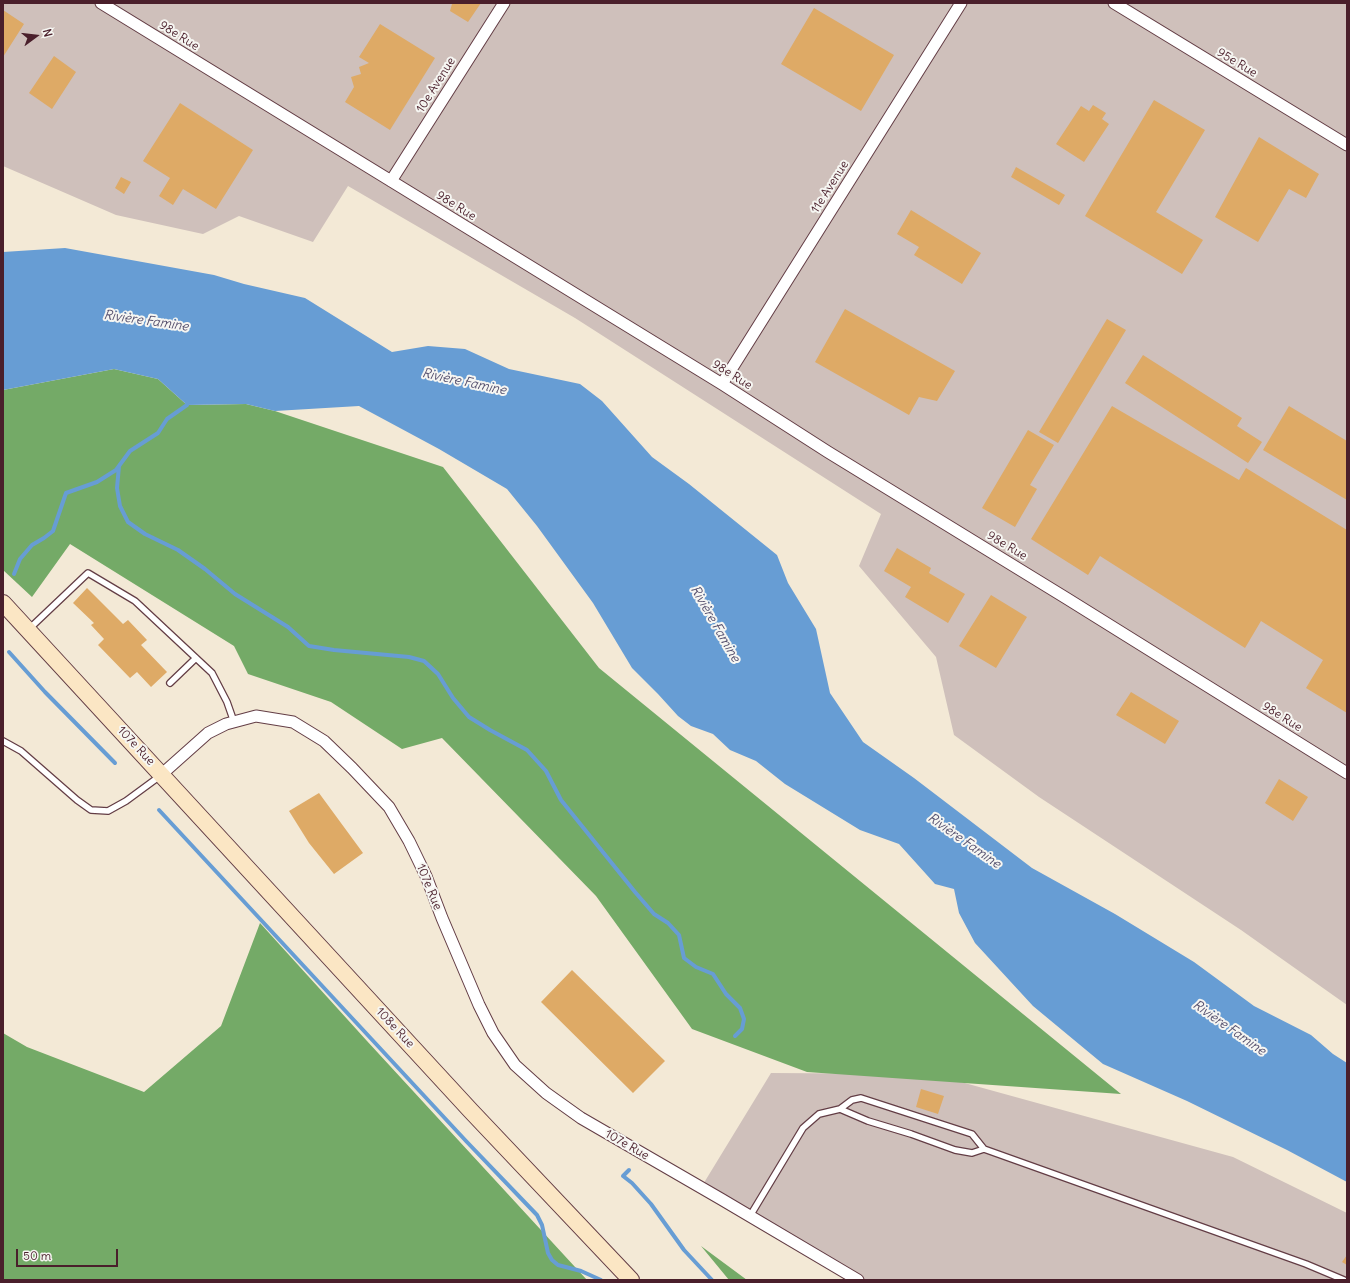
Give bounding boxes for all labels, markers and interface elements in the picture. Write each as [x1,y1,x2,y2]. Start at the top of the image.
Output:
north arrow [16,16,56,56]
street label: 98e Rue [156,18,202,54]
text: N [40,27,55,38]
street label: 95e Rue [1214,45,1260,81]
street label: 10e Avenue [413,55,459,115]
street label: 11e Avenue [808,158,852,216]
street label: 98e Rue [433,188,479,224]
water label: Rivière Famine [103,307,189,335]
street label: 98e Rue [709,357,755,393]
water label: Rivière Famine [421,365,507,399]
street label: 98e Rue [984,528,1030,564]
water label: Rivière Famine [687,583,743,665]
street label: 98e Rue [1259,699,1305,735]
street label: 107e Rue [114,723,158,769]
water label: Rivière Famine [925,810,1003,872]
street label: 107e Rue [413,862,445,912]
water label: Rivière Famine [1190,997,1268,1059]
street label: 108e Rue [373,1005,417,1051]
street label: 107e Rue [602,1127,652,1163]
scale bar [18,1241,120,1267]
text: 50 m [23,1248,51,1263]

